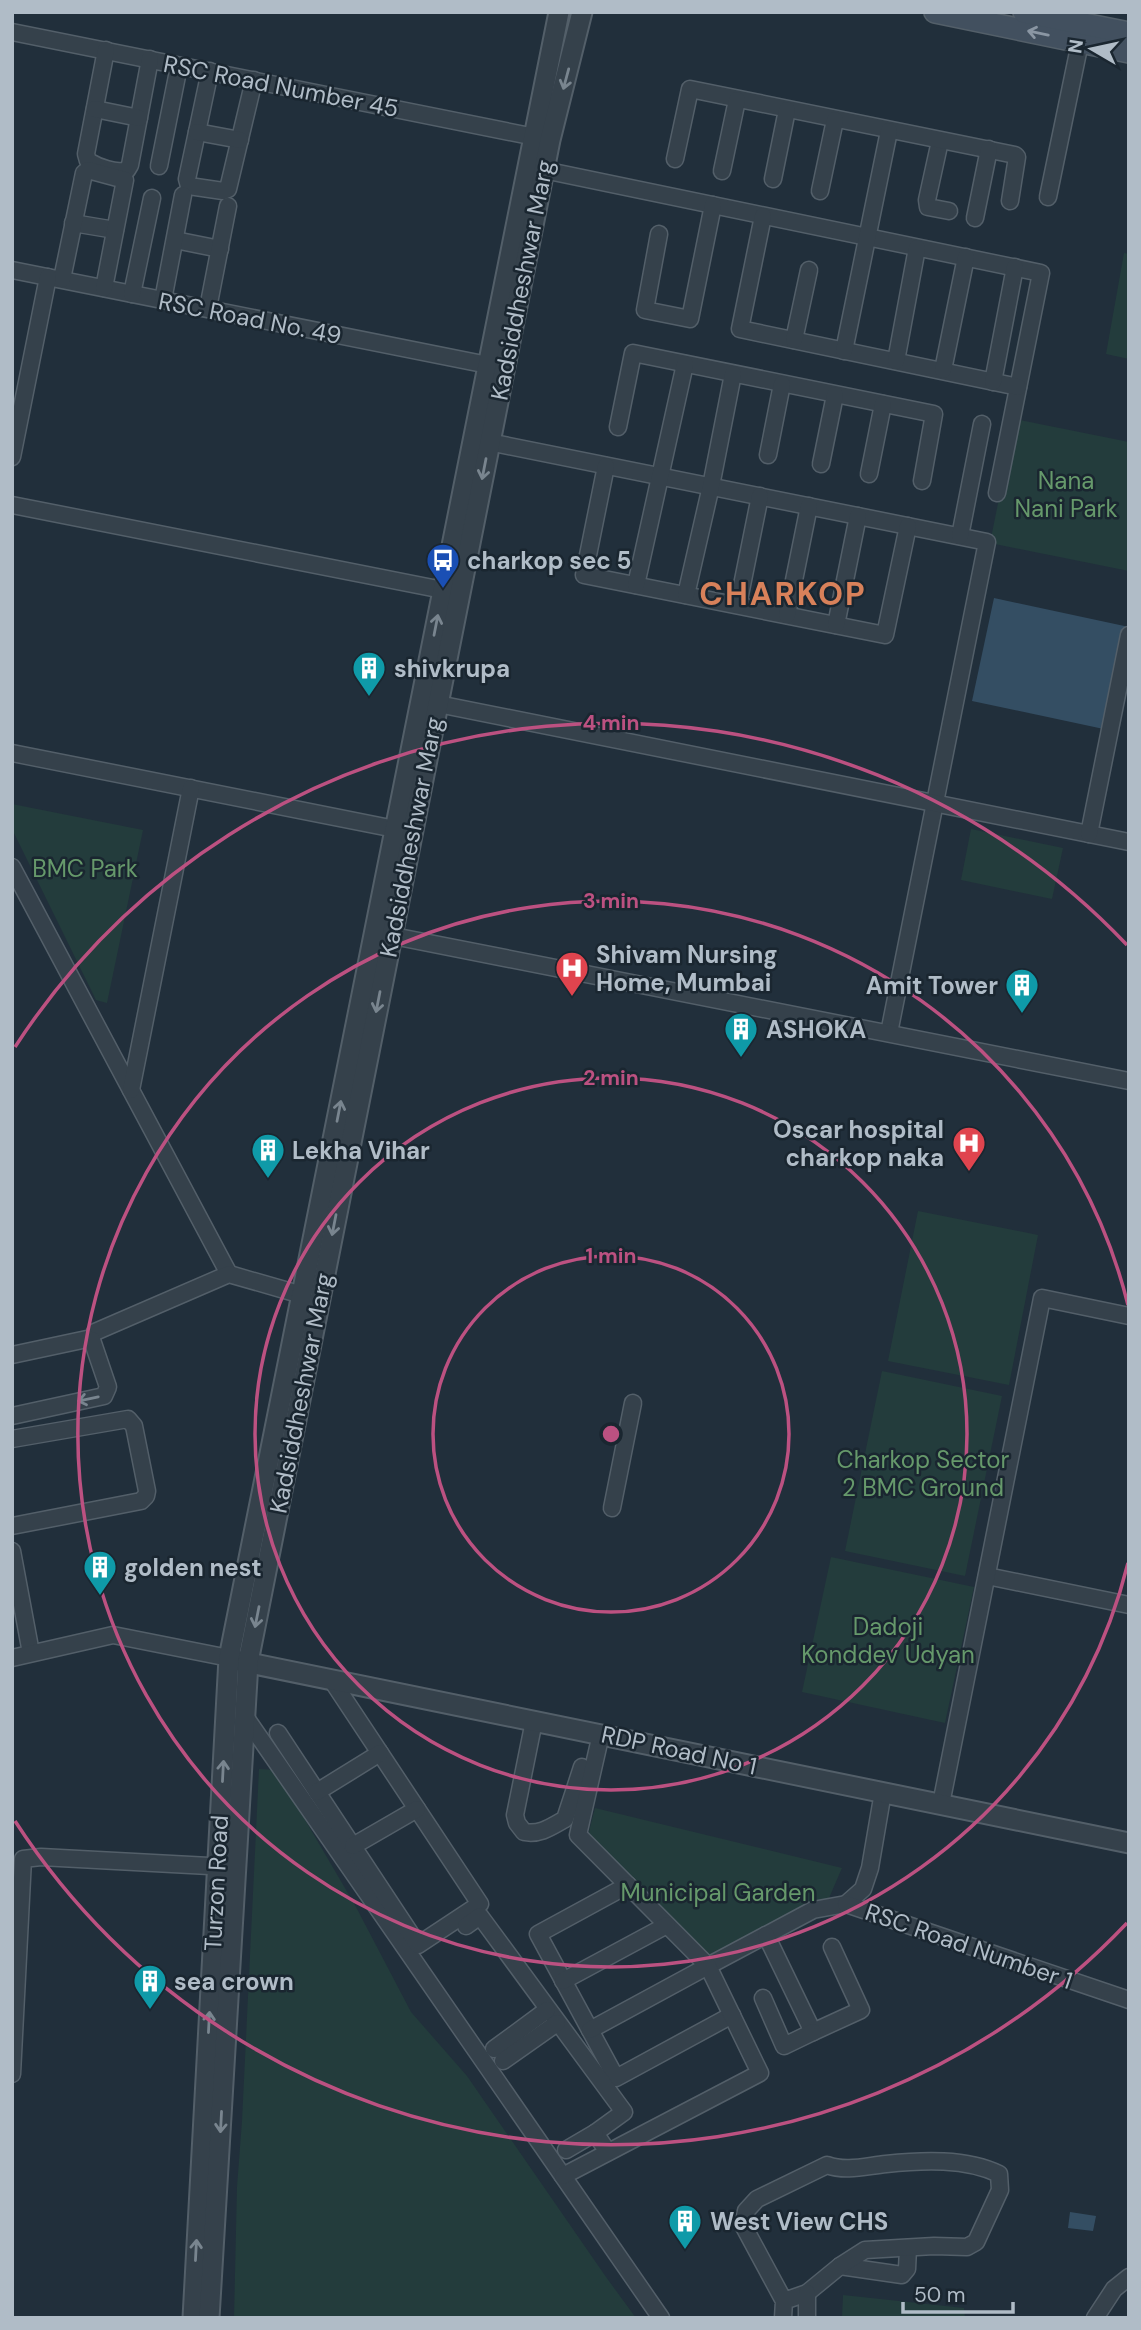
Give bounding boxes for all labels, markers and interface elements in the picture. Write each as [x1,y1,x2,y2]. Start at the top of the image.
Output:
north arrow [1057,14,1127,84]
one-way arrow [1027,25,1050,39]
text: N [1062,38,1089,55]
street label: RSC Road Number 45 [161,48,401,124]
one-way arrow [559,67,572,89]
street label: Kadsiddheshwar Marg [483,157,561,403]
street label: RSC Road No. 49 [156,285,344,351]
one-way arrow [477,457,491,480]
park label: Nana Nani Park [1015,465,1117,524]
bus stop icon: charkop sec 5 [424,541,462,590]
place label: charkop sec 5 [467,545,632,576]
district label: CHARKOP [699,573,867,615]
one-way arrow [430,614,444,637]
building icon: shivkrupa [350,649,388,698]
place label: shivkrupa [394,653,510,684]
text: 4 min [582,709,640,737]
street label: Kadsiddheshwar Marg [372,714,450,960]
park label: BMC Park [32,853,138,884]
text: 3 min [583,887,639,915]
place label: Shivam Nursing Home, Mumbai [596,939,778,998]
hospital icon: Shivam Nursing Home, Mumbai [553,949,591,998]
building icon: Amit Tower [1003,966,1041,1015]
place label: Amit Tower [866,970,998,1001]
one-way arrow [371,990,385,1013]
building icon: ASHOKA [722,1010,760,1059]
place label: ASHOKA [766,1014,866,1045]
text: 2 min [583,1064,639,1092]
one-way arrow [332,1100,346,1123]
place label: Oscar hospital charkop naka [773,1114,944,1173]
hospital icon: Oscar hospital charkop naka [950,1124,988,1173]
building icon: Lekha Vihar [249,1131,287,1180]
place label: Lekha Vihar [292,1135,430,1166]
one-way arrow [327,1213,340,1236]
text: 1 min [585,1242,637,1270]
street label: Kadsiddheshwar Marg [262,1270,340,1516]
one-way arrow [77,1393,100,1407]
centre of rings [599,1422,623,1446]
park label: Charkop Sector 2 BMC Ground [837,1444,1010,1503]
building icon: golden nest [81,1548,119,1597]
place label: golden nest [124,1552,262,1583]
one-way arrow [249,1605,263,1628]
park label: Dadoji Konddev Udyan [801,1611,975,1670]
street label: RDP Road No 1 [598,1718,760,1782]
one-way arrow [216,1760,229,1783]
street label: Turzon Road [197,1814,235,1952]
park label: Municipal Garden [621,1877,815,1908]
street label: RSC Road Number 1 [861,1896,1077,1996]
building icon: sea crown [131,1962,169,2011]
place label: sea crown [174,1966,294,1997]
one-way arrow [202,2011,215,2034]
one-way arrow [214,2110,227,2133]
building icon: West View CHS [666,2202,704,2251]
place label: West View CHS [710,2206,888,2237]
one-way arrow [190,2238,203,2261]
scale bar [903,2270,1013,2314]
text: 50 m [914,2281,965,2309]

